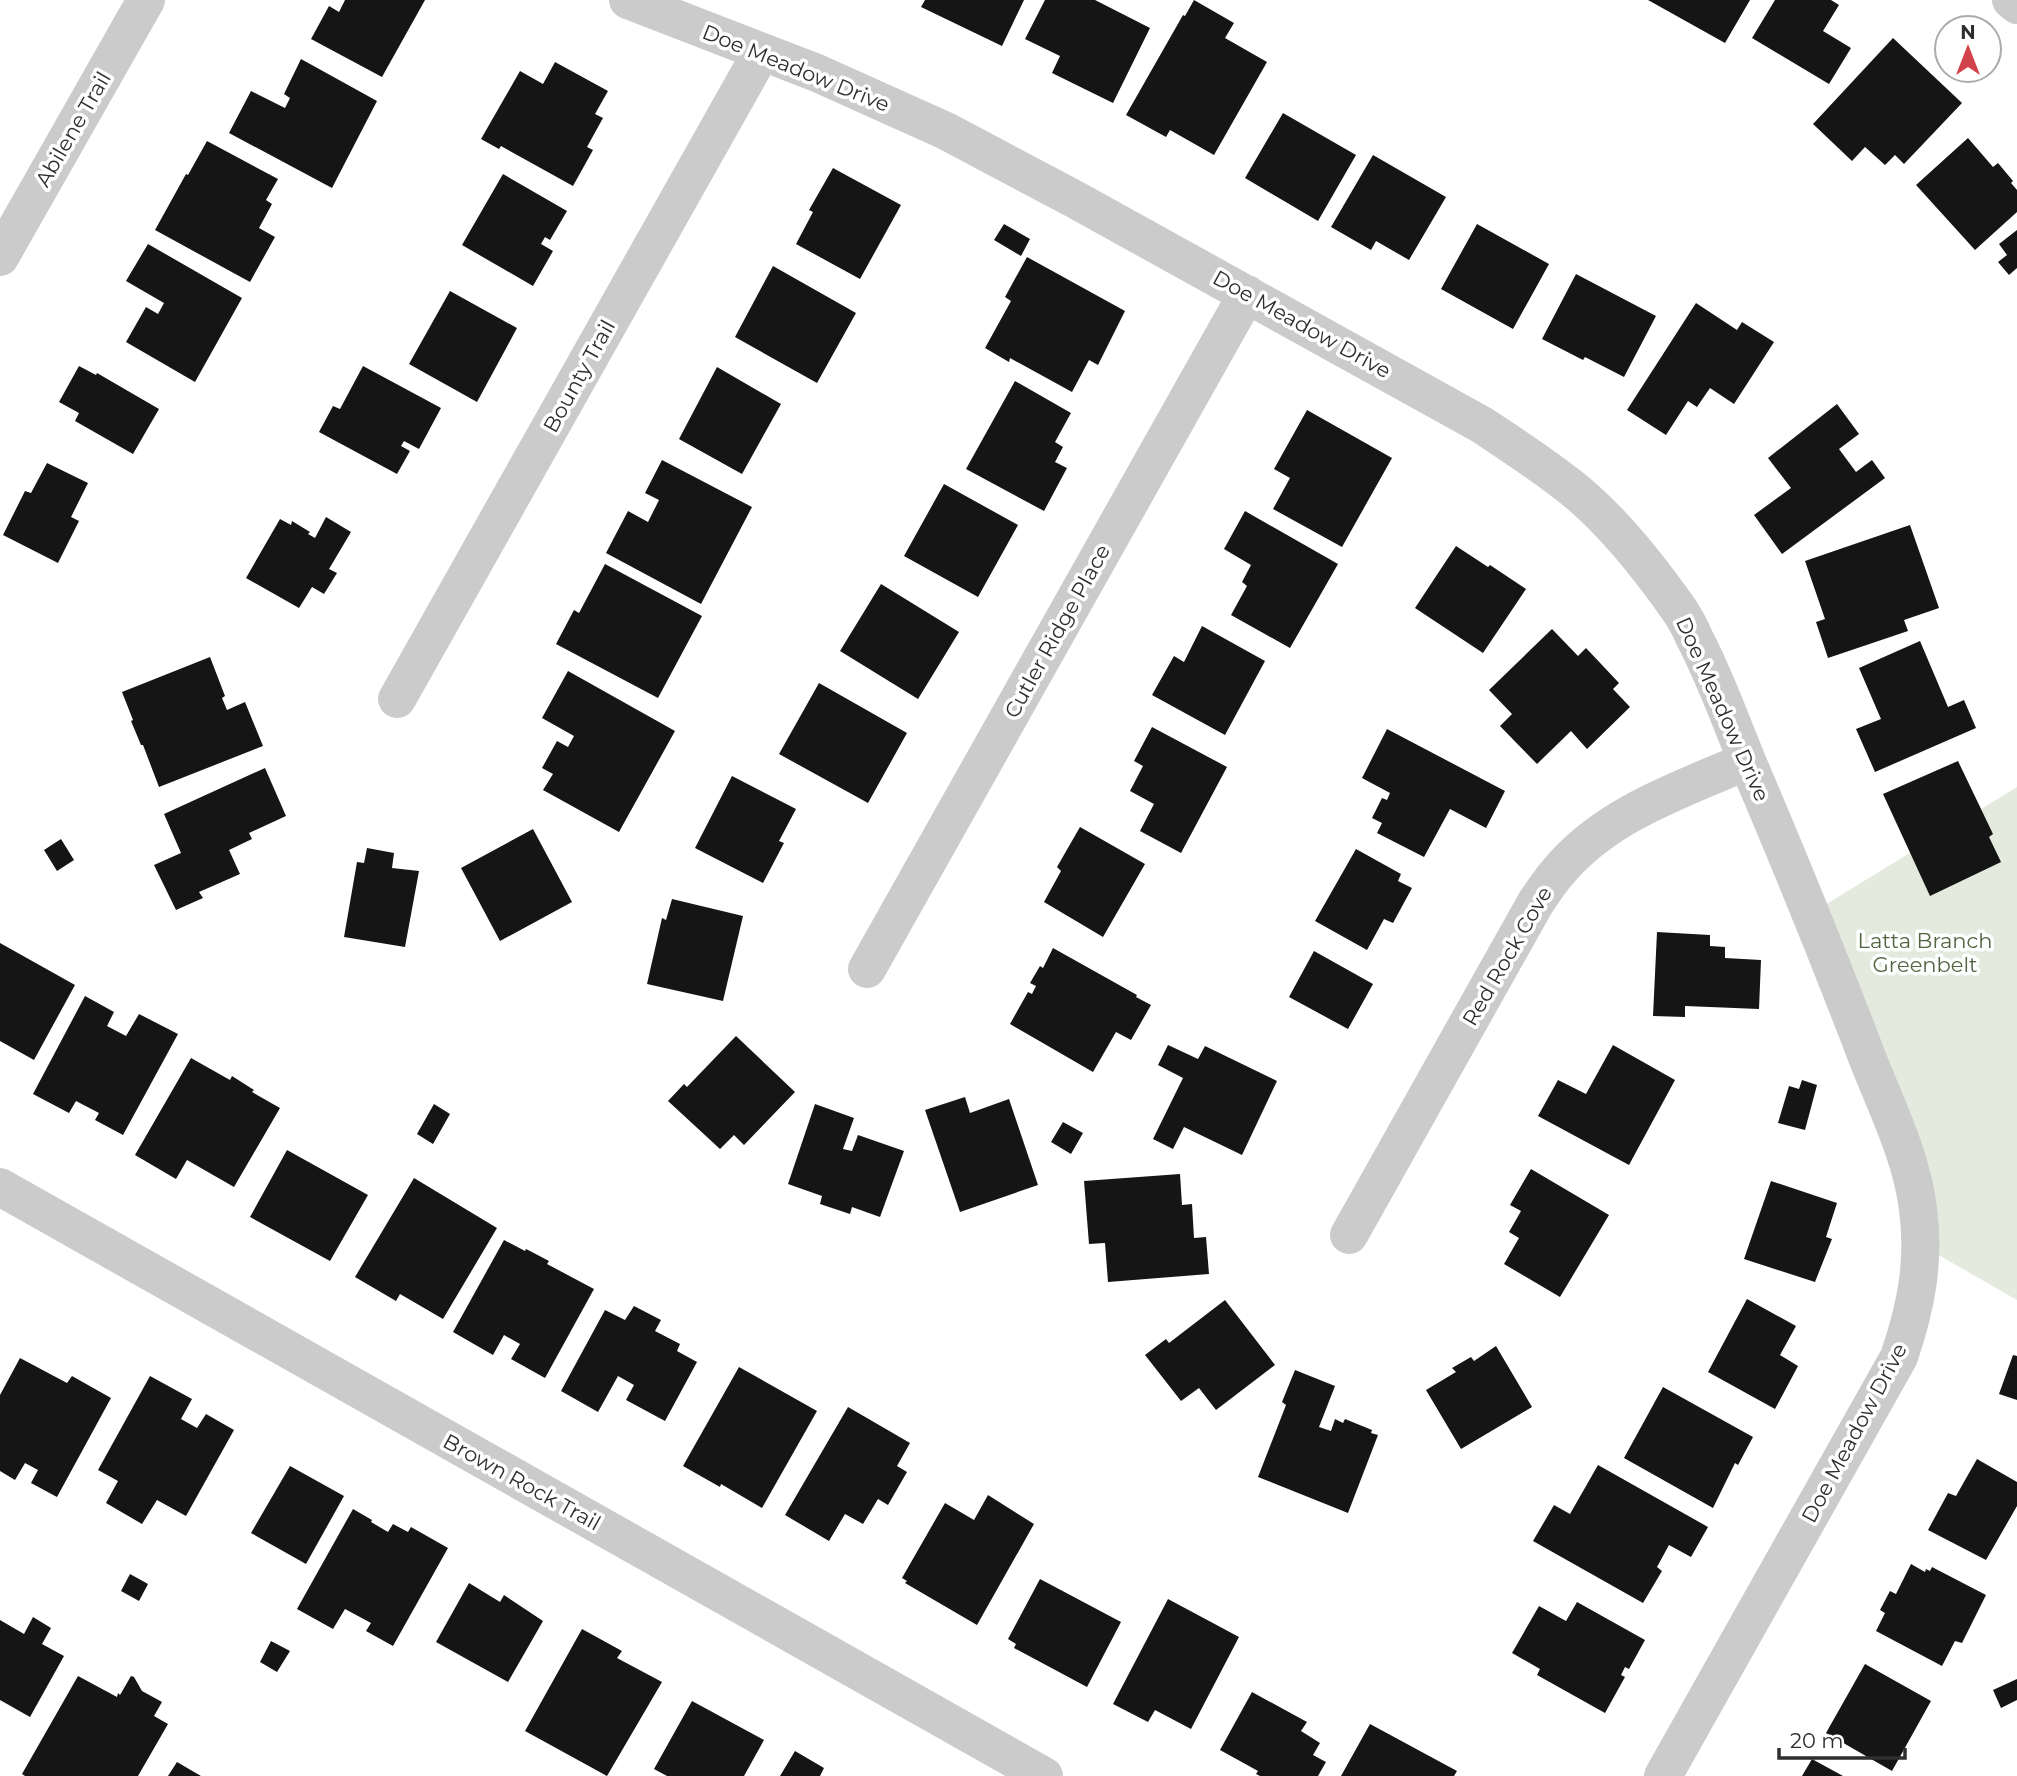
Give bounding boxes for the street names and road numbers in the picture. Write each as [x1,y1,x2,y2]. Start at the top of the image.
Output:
street label: Doe Meadow Drive [699,19,893,117]
street label: Abilene Trail [30,67,116,191]
street label: Doe Meadow Drive [1209,265,1395,383]
street label: Bounty Trail [538,315,620,437]
street label: Cutler Ridge Place [999,540,1115,722]
street label: Doe Meadow Drive [1671,613,1775,805]
street label: Red Rock Cove [1457,882,1557,1030]
street label: Doe Meadow Drive [1796,1339,1912,1527]
street label: Brown Rock Trail [439,1428,605,1536]

